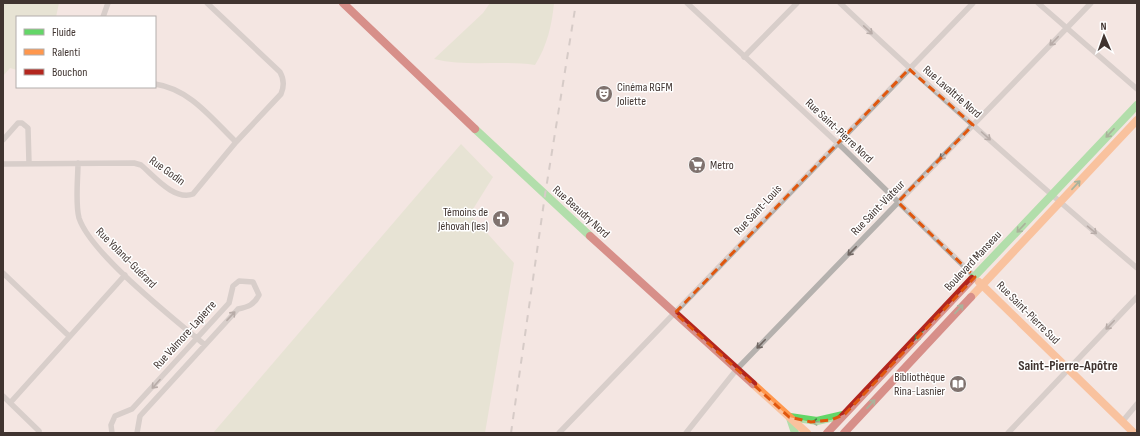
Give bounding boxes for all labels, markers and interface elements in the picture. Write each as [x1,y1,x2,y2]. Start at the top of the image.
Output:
legend [16,16,156,88]
north arrow [1084,16,1124,56]
text: N [1101,20,1107,33]
text: Fluide [52,25,76,40]
one-way arrow [863,25,873,34]
one-way arrow [1049,36,1059,46]
text: Ralenti [52,45,80,60]
street label: Rue Lavaltrie Nord [920,62,984,122]
text: Bouchon [52,65,87,80]
place label: Cinéma RGFM Joliette [616,80,673,109]
theatre icon: Cinéma RGFM Joliette [594,84,614,104]
street label: Rue Saint-Pierre Nord [802,96,876,166]
one-way arrow [1106,128,1115,138]
one-way arrow [980,131,990,140]
one-way arrow [940,150,949,160]
street label: Rue Godin [146,153,188,189]
supermarket icon: Metro [687,155,707,175]
place label: Metro [710,158,734,173]
street label: Rue Saint-Viateur [848,177,909,239]
one-way arrow [1071,180,1080,190]
street label: Rue Beaudry Nord [549,182,613,242]
street label: Rue Saint-Louis [731,182,785,238]
place label: Témoins de Jéhovah (les) [437,205,488,234]
church icon: Témoins de Jéhovah (les) [491,209,511,229]
one-way arrow [1016,223,1026,233]
street label: Rue Yoland-Guérard [92,224,160,292]
one-way arrow [1087,225,1097,234]
street label: Boulevard Manseau [941,228,1005,294]
one-way arrow [847,246,856,256]
street label: Rue Saint-Pierre Sud [993,278,1063,348]
street label: Rue Valmore-Lapierre [150,298,220,372]
one-way arrow [954,304,964,314]
one-way arrow [226,311,236,321]
one-way arrow [1105,320,1115,330]
one-way arrow [914,331,924,341]
one-way arrow [756,339,766,349]
district label: Saint-Pierre-Apôtre [1018,357,1118,374]
place label: Bibliothèque Rina-Lasnier [894,370,946,399]
library icon: Bibliothèque Rina-Lasnier [948,374,968,394]
one-way arrow [151,379,160,389]
one-way arrow [866,399,875,410]
one-way arrow [812,418,825,425]

